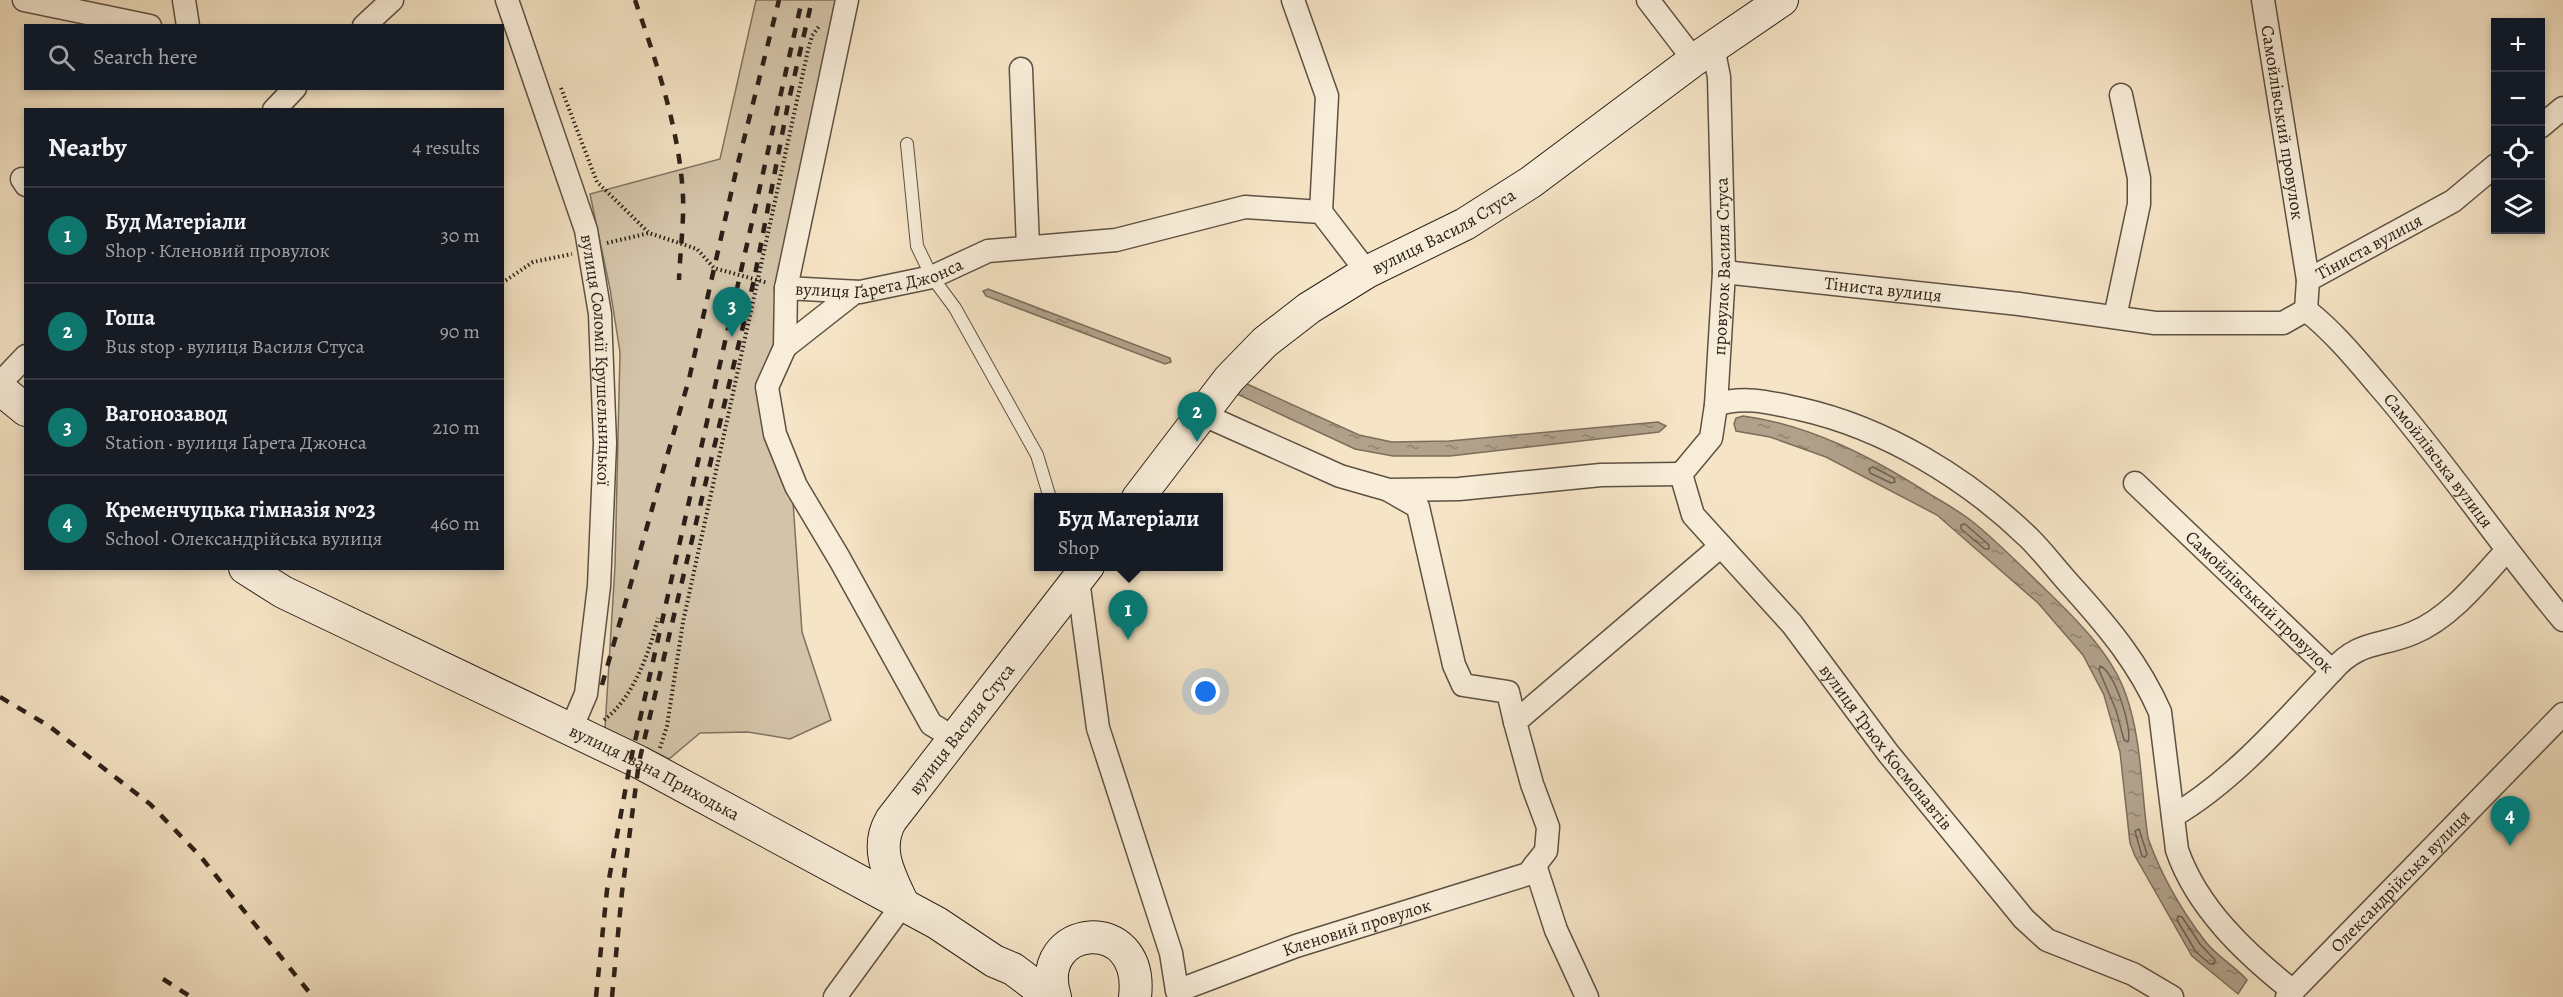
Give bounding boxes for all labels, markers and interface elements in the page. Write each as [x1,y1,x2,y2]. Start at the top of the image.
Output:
map controls [2491,18,2545,234]
button: + [2491,18,2545,72]
street label: Самойлівський провулок [2255,23,2310,221]
search box [24,24,504,90]
icon: search [45,41,78,74]
text: Search here [93,42,198,72]
button: − [2491,72,2545,126]
button: locate [2491,126,2545,180]
text: Nearby [48,130,127,165]
text: 4 results [412,134,480,161]
street label: провулок Василя Стуса [1707,176,1736,356]
button: layers [2491,180,2545,234]
street label: вулиця Василя Стуса [1368,183,1521,280]
text: Буд Матерiали [105,207,247,237]
street label: Тіниста вулиця [2311,208,2427,286]
text: 1 [64,222,71,249]
text: 30 m [440,222,480,249]
street label: вулиця Соломії Крушельницької [575,232,617,486]
text: Shop · Кленовий провулок [105,237,330,264]
street label: вулиця Ґарета Джонса [794,252,968,304]
street label: Тіниста вулиця [1823,271,1943,308]
pin: 3 [712,288,752,337]
text: Гоша [105,303,155,333]
text: 2 [63,318,72,345]
text: 90 m [440,318,480,345]
text: Bus stop · вулиця Василя Стуса [105,333,365,360]
street label: Самойлівська вулиця [2378,388,2499,533]
pin: 2 [1178,392,1216,442]
text: Вагонозавод [105,399,227,429]
text: 3 [63,414,72,441]
text: 210 m [432,414,480,441]
text: Station · вулиця Ґарета Джонса [105,429,367,456]
popup [1034,493,1223,571]
text: Кременчуцька гімназія №23 [105,495,376,525]
text: Буд Матерiали [1058,504,1199,534]
text: 4 [63,510,72,537]
text: 460 m [430,510,480,537]
text: School · Олександрійська вулиця [105,525,383,552]
street label: Самойлівський провулок [2180,525,2339,678]
text: Shop [1058,534,1099,561]
pin: 1 [1108,590,1148,640]
street label: вулиця Василя Стуса [903,658,1021,800]
street label: вулиця Трьох Космонавтів [1814,659,1958,835]
your location [1191,677,1220,706]
street label: вулиця Івана Приходька [566,719,745,827]
pin: 4 [2490,796,2530,846]
street label: Олександрійська вулиця [2325,804,2475,958]
street label: Кленовий провулок [1279,893,1434,962]

